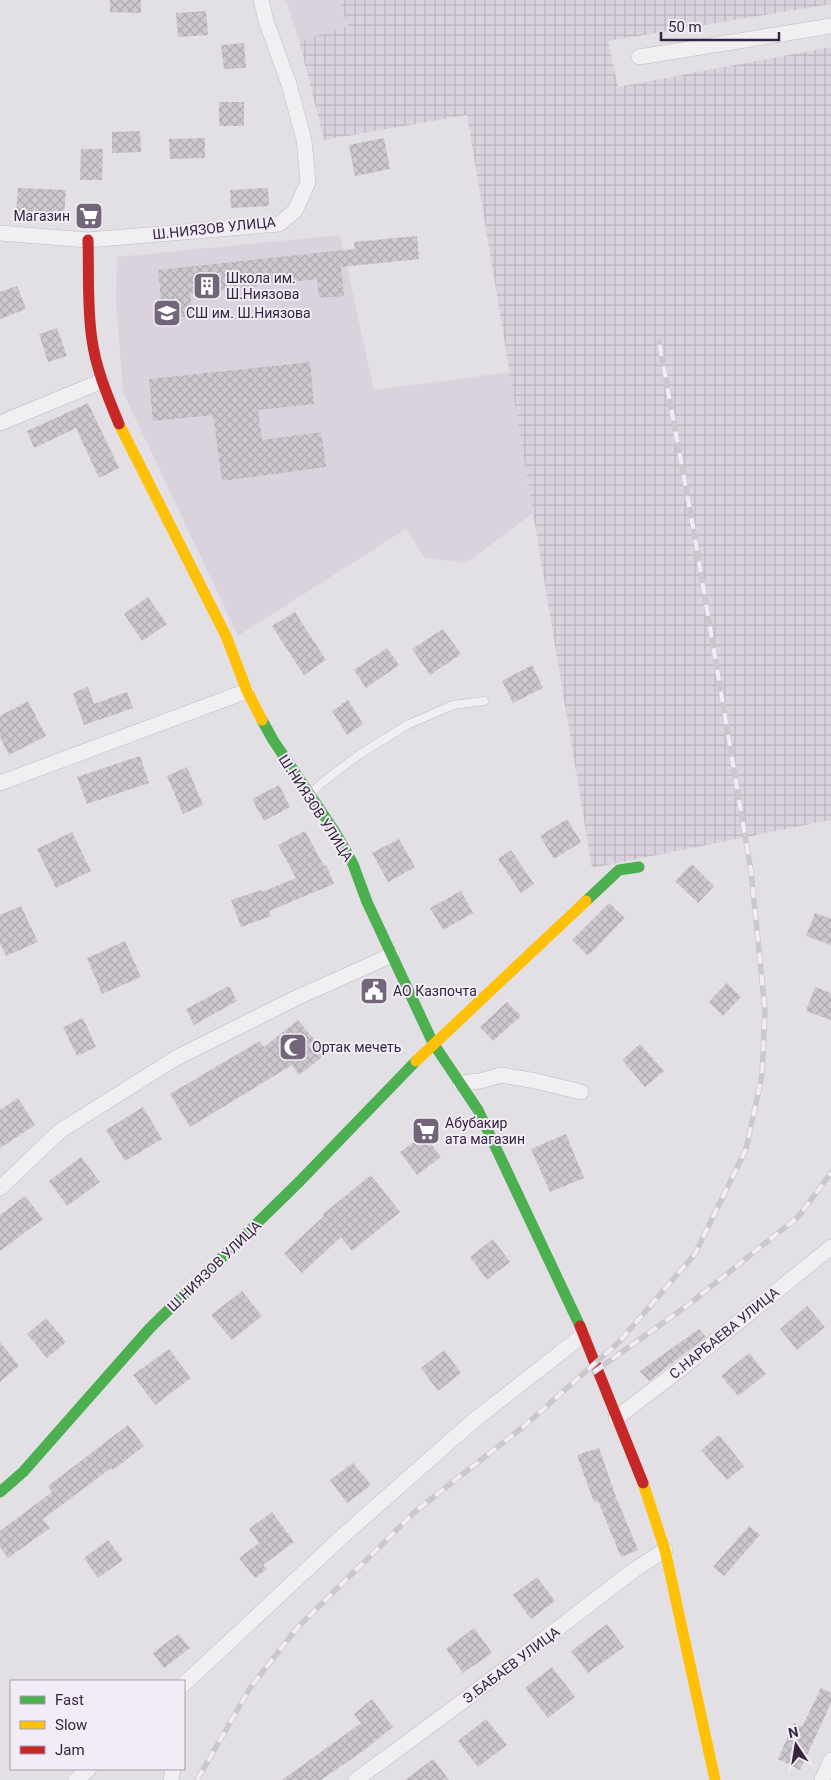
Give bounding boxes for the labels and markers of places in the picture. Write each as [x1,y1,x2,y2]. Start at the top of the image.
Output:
supermarket icon: Магазин [74,201,104,231]
place label: Магазин [13,208,70,224]
place label: Школа им. Ш.Ниязова [226,270,299,302]
building icon: Школа им. Ш.Ниязова [192,271,222,301]
school or university icon: СШ им. Ш.Ниязова [152,298,182,328]
place label: СШ им. Ш.Ниязова [186,305,311,321]
public building icon: АО Казпочта [359,976,389,1006]
place label: АО Казпочта [393,983,477,999]
mosque icon: Ортак мечеть [278,1032,308,1062]
place label: Ортак мечеть [312,1039,401,1055]
place label: Абубакир ата магазин [445,1115,525,1147]
supermarket icon: Абубакир ата магазин [411,1116,441,1146]

